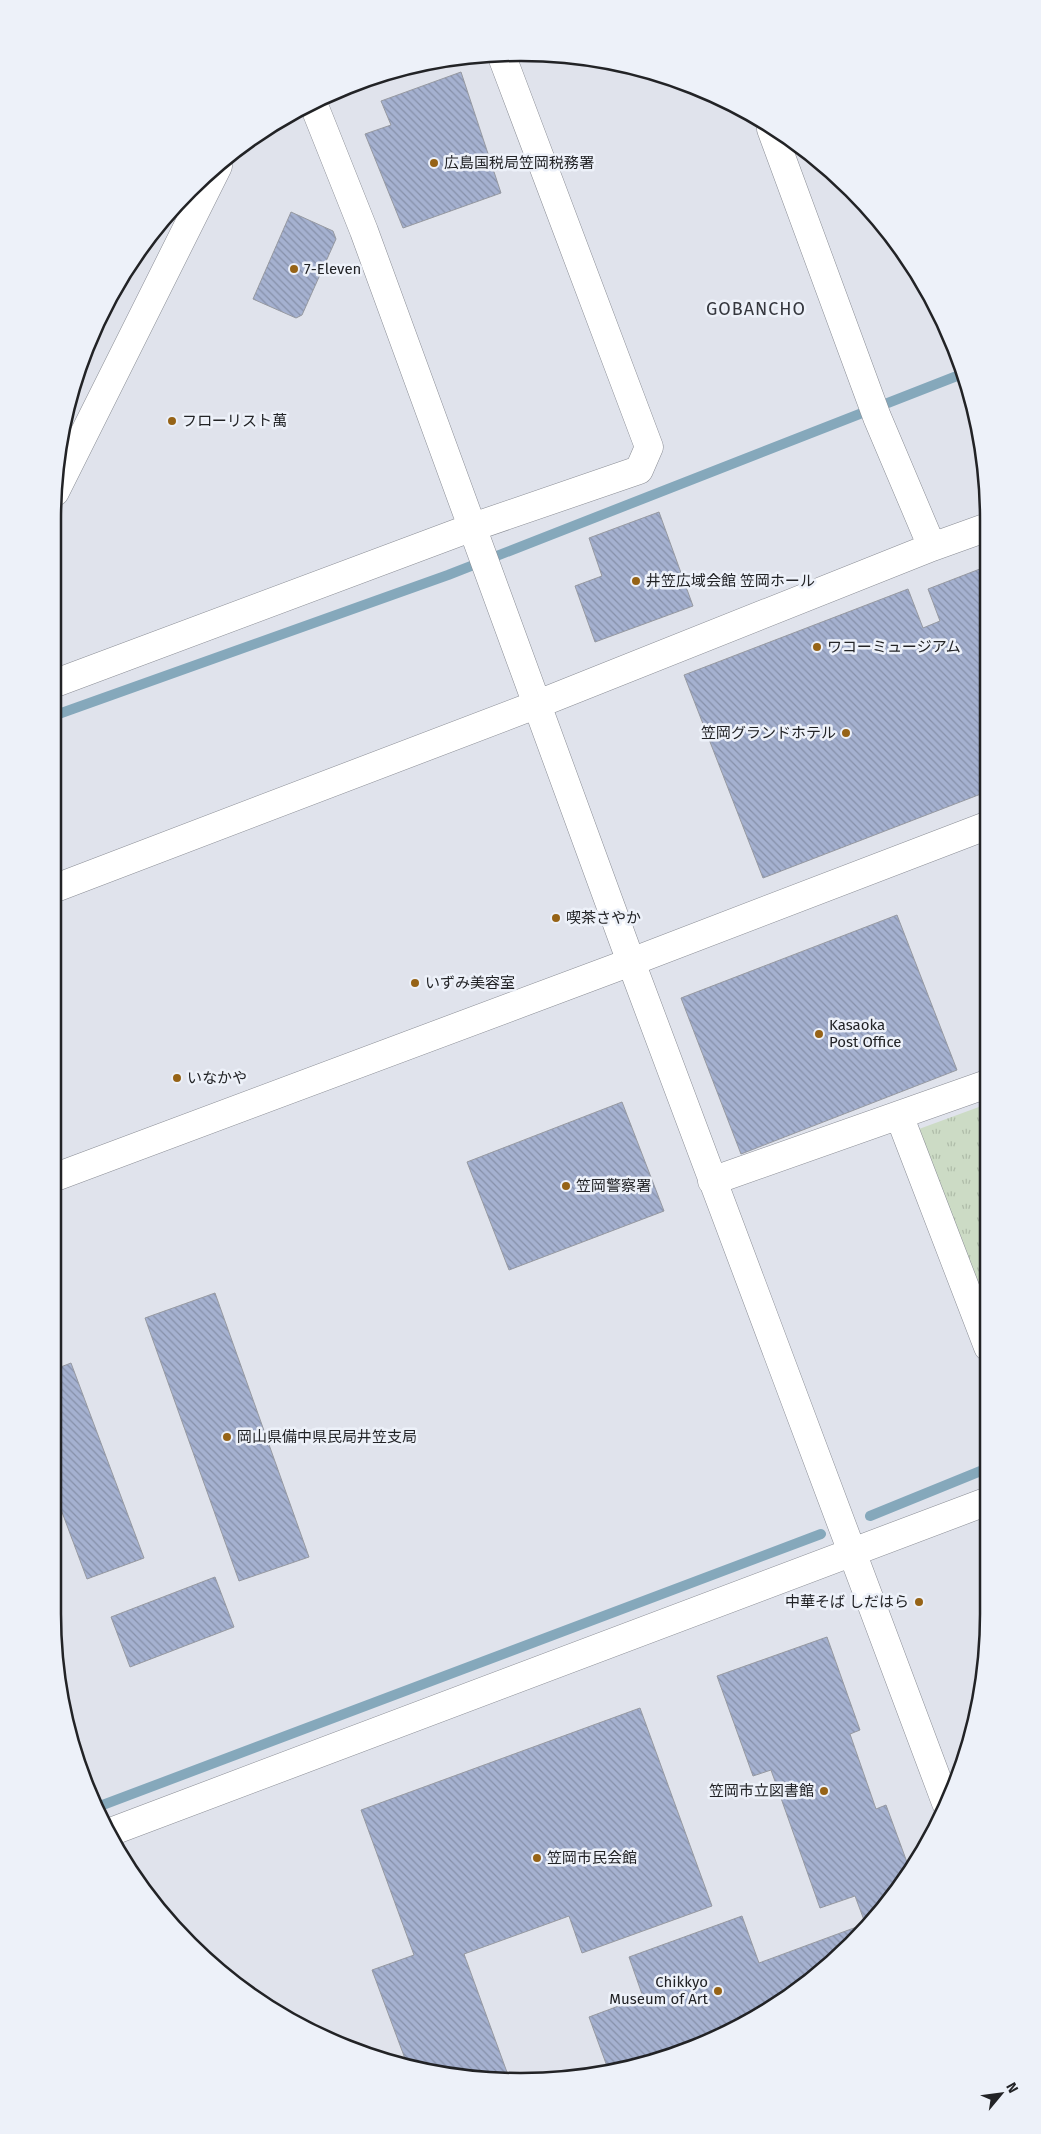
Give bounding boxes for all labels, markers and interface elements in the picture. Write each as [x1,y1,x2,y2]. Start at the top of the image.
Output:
place label: 広島国税局笠岡税務署 [444,154,594,172]
marker: 広島国税局笠岡税務署 [428,157,440,169]
place label: 7-Eleven [304,260,361,278]
marker: 7-Eleven [288,263,300,275]
district label: GOBANCHO [706,298,806,320]
place label: フローリスト萬 [182,412,287,430]
marker: フローリスト萬 [166,415,178,427]
place label: 井笠広域会館 笠岡ホール [646,572,815,590]
marker: 井笠広域会館 笠岡ホール [630,575,642,587]
place label: ワコーミュージアム [827,638,961,656]
marker: ワコーミュージアム [811,641,823,653]
place label: 笠岡グランドホテル [701,724,836,742]
marker: 笠岡グランドホテル [840,727,852,739]
place label: 喫茶さやか [566,909,641,927]
marker: 喫茶さやか [550,912,562,924]
place label: いずみ美容室 [425,974,515,992]
marker: いずみ美容室 [409,977,421,989]
place label: Kasaoka Post Office [829,1016,902,1051]
marker: Kasaoka Post Office [813,1028,825,1040]
place label: いなかや [187,1069,247,1087]
marker: いなかや [171,1072,183,1084]
place label: 笠岡警察署 [576,1177,651,1195]
marker: 笠岡警察署 [560,1180,572,1192]
place label: 岡山県備中県民局井笠支局 [237,1428,417,1446]
marker: 岡山県備中県民局井笠支局 [221,1431,233,1443]
place label: 中華そば しだはら [785,1593,909,1611]
marker: 中華そば しだはら [913,1596,925,1608]
place label: 笠岡市立図書館 [709,1782,814,1800]
marker: 笠岡市立図書館 [818,1785,830,1797]
place label: 笠岡市民会館 [547,1849,637,1867]
marker: 笠岡市民会館 [531,1852,543,1864]
place label: Chikkyo Museum of Art [609,1973,709,2008]
marker: Chikkyo Museum of Art [712,1985,724,1997]
north arrow [976,2069,1026,2119]
text: N [1002,2080,1022,2096]

